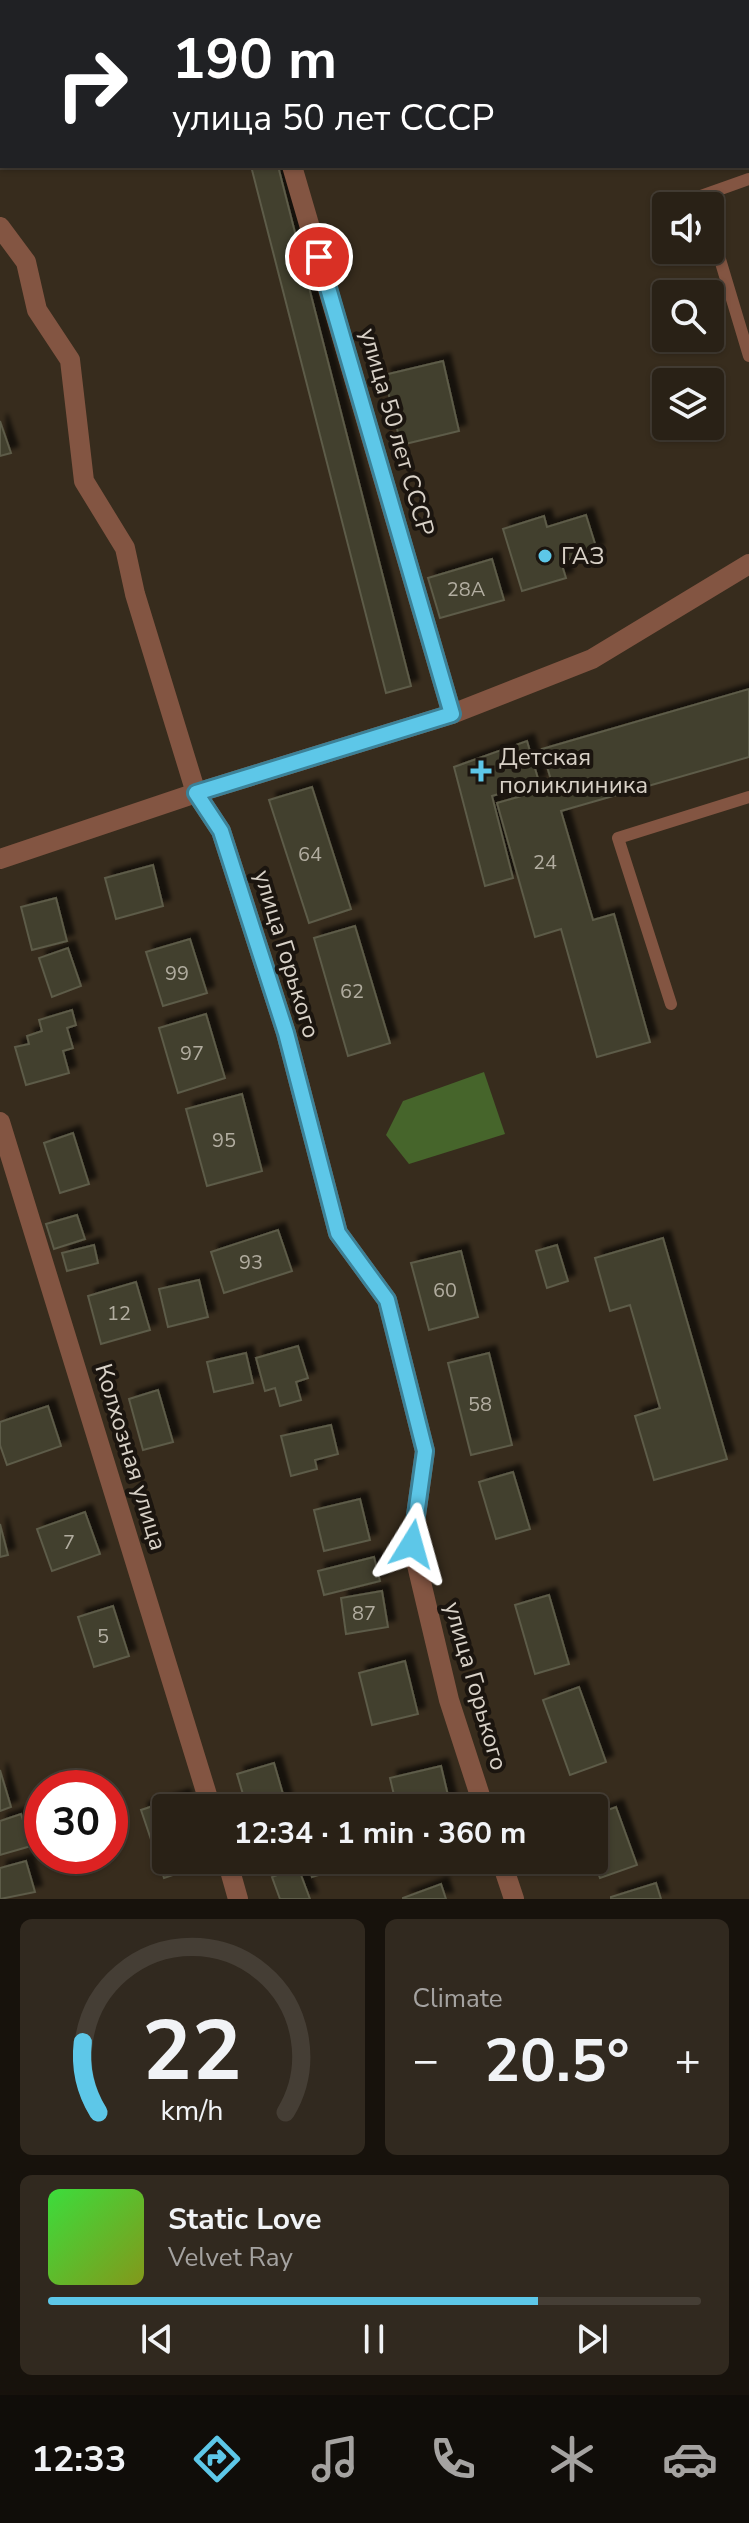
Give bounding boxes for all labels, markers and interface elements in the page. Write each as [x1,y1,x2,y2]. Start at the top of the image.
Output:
text: 190 m [172,21,337,98]
icon: right [40,32,144,136]
text: улица 50 лет СССР [172,94,494,143]
map controls [652,192,724,440]
button: sound [652,192,724,264]
pin [285,223,353,291]
icon: arrive [297,235,341,279]
button: search [652,280,724,352]
street label: улица 50 лет СССР [352,324,442,540]
button: layers [652,368,724,440]
place label: ГАЗ [561,540,605,572]
marker: ГАЗ [536,547,554,565]
house number: 28А [447,576,486,603]
place label: Детская поликлиника [499,741,648,801]
marker: Детская поликлиника [470,760,492,782]
house number: 64 [298,841,322,868]
house number: 24 [533,849,557,876]
street label: улица Горького [246,866,328,1042]
house number: 99 [165,960,189,987]
house number: 62 [340,978,364,1005]
house number: 97 [180,1040,204,1067]
house number: 95 [212,1127,236,1154]
house number: 93 [239,1249,263,1276]
house number: 60 [433,1277,457,1304]
house number: 12 [107,1300,131,1327]
street label: Колхозная улица [87,1360,175,1554]
house number: 58 [468,1391,492,1418]
position arrow [370,1502,454,1586]
house number: 7 [63,1529,75,1556]
street label: улица Горького [437,1598,515,1774]
house number: 87 [352,1600,376,1627]
house number: 5 [97,1623,109,1650]
speed limit sign: 30 [24,1770,128,1874]
text: 12:34 · 1 min · 360 m [234,1813,526,1854]
text: Climate [413,1981,503,2016]
text: 22 [142,1995,242,2108]
text: 20.5° [484,2020,630,2102]
text: − [413,2031,439,2091]
text: + [675,2031,701,2091]
text: km/h [161,2091,224,2130]
text: Static Love [168,2199,322,2240]
text: Velvet Ray [168,2240,293,2275]
icon: previous [135,2317,179,2361]
icon: pause [352,2317,396,2361]
icon: next [570,2317,614,2361]
icon: directions [189,2431,245,2487]
icon: music [307,2431,363,2487]
icon: phone [425,2431,481,2487]
icon: climate [544,2431,600,2487]
icon: car [662,2431,718,2487]
text: 12:33 [31,2435,126,2484]

